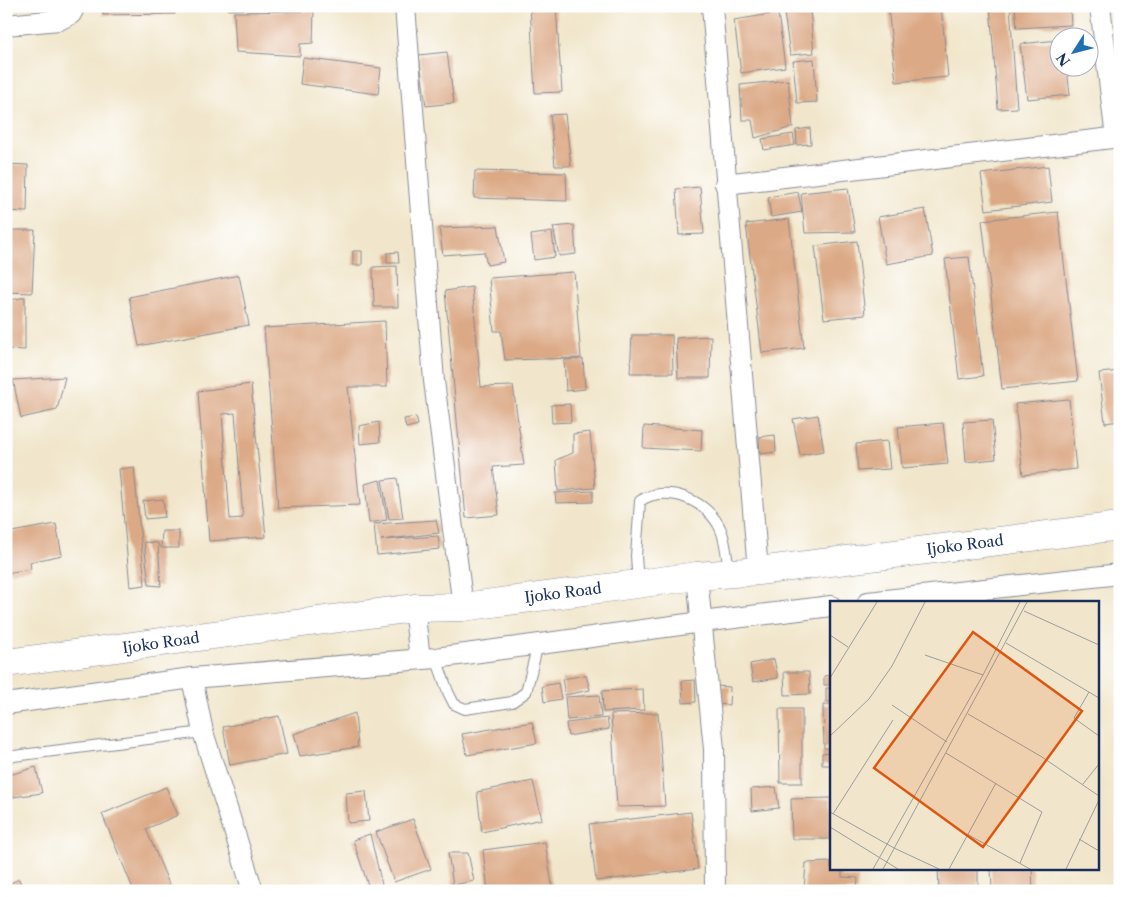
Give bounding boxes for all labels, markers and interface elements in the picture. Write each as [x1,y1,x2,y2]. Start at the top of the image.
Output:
north arrow [1048,28,1098,78]
text: N [1053,49,1074,70]
street label: Ijoko Road [925,530,1005,559]
street label: Ijoko Road [523,578,603,607]
inset map [830,601,1098,870]
street label: Ijoko Road [121,628,201,657]

